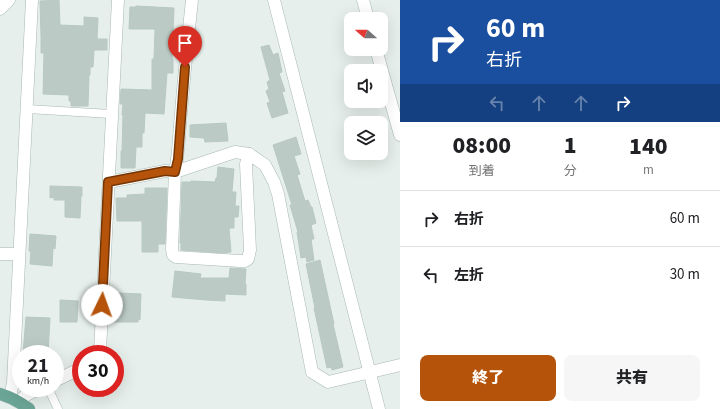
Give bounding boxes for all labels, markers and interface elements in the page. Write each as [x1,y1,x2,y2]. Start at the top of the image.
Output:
text: 60 m [486,8,545,48]
north arrow [344,12,388,56]
map controls [344,12,388,160]
icon: right [420,16,472,68]
pin [168,26,202,67]
icon: arrive [174,32,196,54]
text: 右折 [486,48,522,73]
button: sound [344,64,388,108]
icon: left [486,92,508,114]
icon: ahead [528,92,550,114]
icon: ahead [570,92,592,114]
icon: right [612,92,634,114]
button: layers [344,116,388,160]
text: 08:00 [452,128,511,163]
text: 1 [564,128,577,163]
text: 140 [629,129,668,164]
text: m [643,161,654,179]
text: 到着 [469,162,495,180]
text: 分 [564,162,577,180]
icon: right [420,208,442,230]
text: 60 m [670,208,700,229]
text: 右折 [454,209,484,230]
icon: left [420,264,442,286]
text: 30 m [670,264,700,285]
text: 左折 [454,265,484,286]
position arrow [81,284,123,326]
speed limit sign: 30 [72,345,124,397]
text: 21 [27,352,49,380]
button: 終了 [420,355,556,401]
button: 共有 [564,355,700,401]
text: km/h [27,374,49,388]

